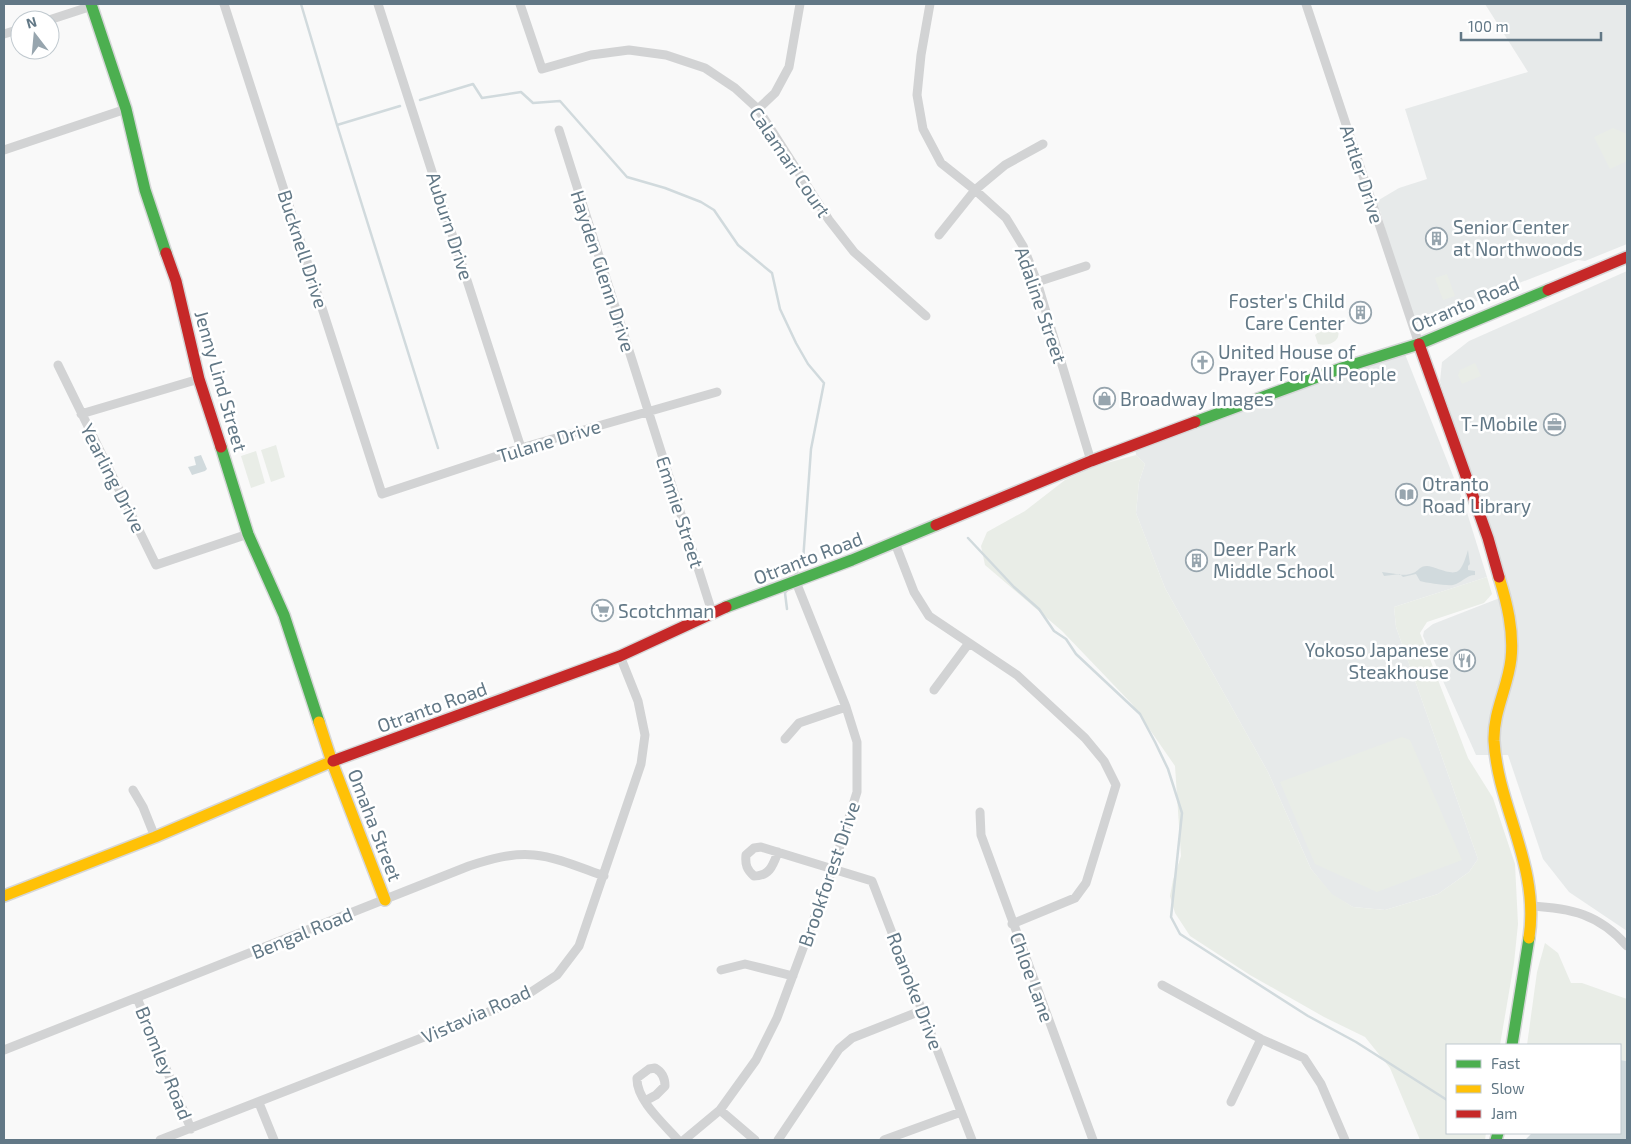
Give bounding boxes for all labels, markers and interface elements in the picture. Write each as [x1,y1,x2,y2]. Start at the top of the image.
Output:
north arrow [10,10,60,60]
scale bar [1461,10,1601,42]
text: N [24,12,38,32]
text: 100 m [1468,17,1509,35]
street label: Calamari Court [745,102,836,221]
street label: Antler Drive [1336,122,1389,226]
street label: Auburn Drive [422,169,479,283]
street label: Bucknell Drive [274,187,333,311]
street label: Hayden Glenn Drive [566,187,640,355]
place label: Senior Center at Northwoods [1453,215,1583,260]
building icon: Senior Center at Northwoods [1425,226,1449,250]
street label: Adaline Street [1011,244,1072,366]
street label: Otranto Road [1407,270,1522,337]
place label: Foster's Child Care Center [1229,289,1345,334]
building icon: Foster's Child Care Center [1349,300,1373,324]
street label: Jenny Lind Street [190,307,253,454]
place label: United House of Prayer For All People [1218,340,1396,385]
church icon: United House of Prayer For All People [1190,351,1214,375]
shop icon: Broadway Images [1092,387,1116,411]
place label: Broadway Images [1120,387,1274,410]
place label: T-Mobile [1461,412,1538,435]
office icon: T-Mobile [1542,412,1566,436]
street label: Tulane Drive [494,414,603,467]
street label: Yearling Drive [76,419,151,536]
street label: Emmie Street [652,453,709,571]
place label: Otranto Road Library [1422,472,1531,517]
library icon: Otranto Road Library [1394,483,1418,507]
street label: Otranto Road [750,526,866,589]
place label: Deer Park Middle School [1213,537,1335,582]
building icon: Deer Park Middle School [1185,548,1209,572]
supermarket icon: Scotchman [590,599,614,623]
place label: Scotchman [618,599,714,622]
place label: Yokoso Japanese Steakhouse [1305,638,1449,683]
restaurant icon: Yokoso Japanese Steakhouse [1453,649,1477,673]
street label: Otranto Road [374,676,490,737]
street label: Omaha Street [344,765,407,884]
street label: Brookforest Drive [793,798,864,949]
street label: Bengal Road [248,902,356,963]
street label: Roanoke Drive [883,929,948,1053]
street label: Chloe Lane [1006,929,1059,1025]
street label: Vistavia Road [418,979,534,1048]
street label: Bromley Road [131,1003,198,1123]
legend [1446,1044,1621,1134]
text: Fast [1491,1054,1521,1072]
text: Slow [1491,1079,1525,1097]
text: Jam [1491,1104,1517,1122]

